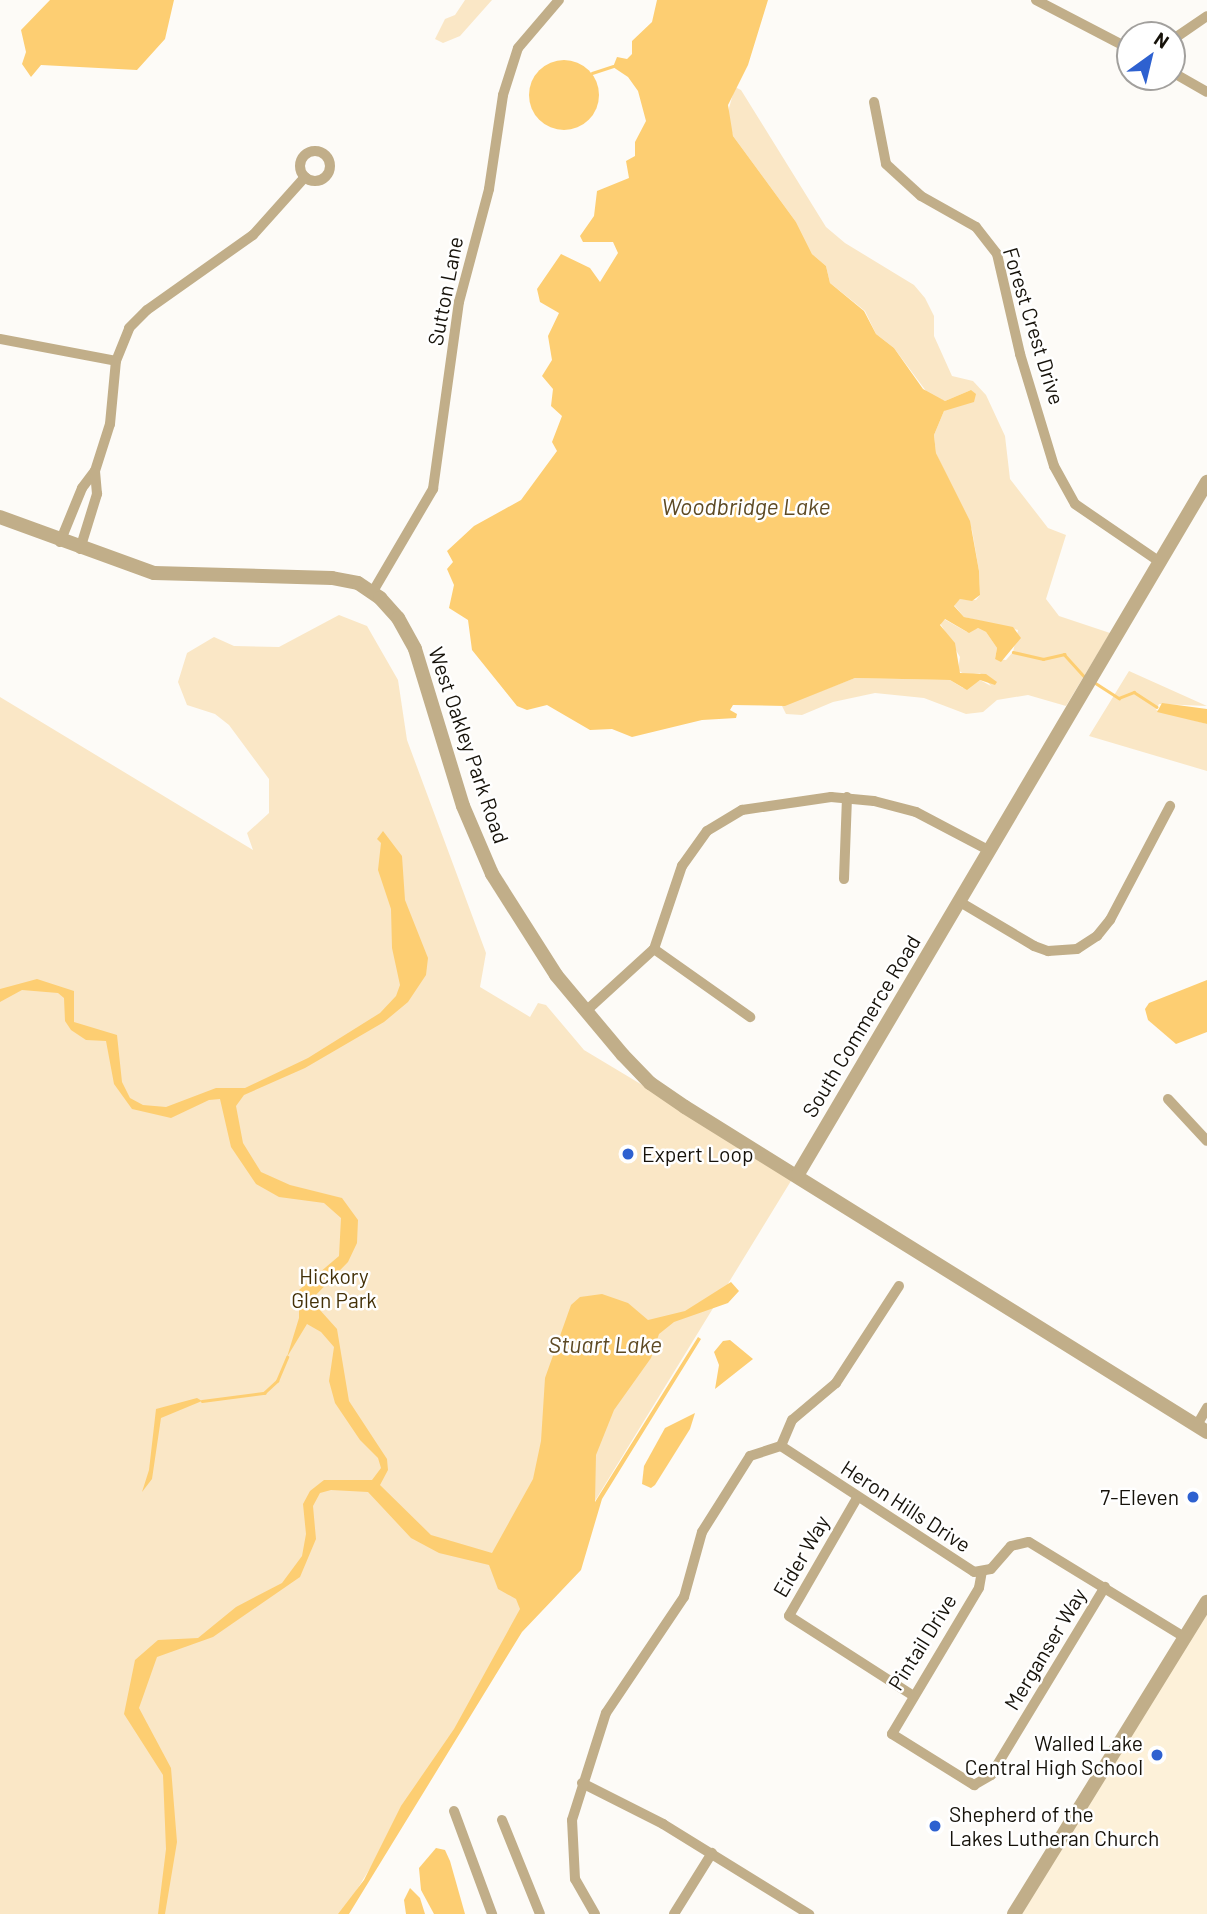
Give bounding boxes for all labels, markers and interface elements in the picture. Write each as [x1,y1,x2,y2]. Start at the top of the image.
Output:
north arrow [1116,21,1186,91]
text: N [1150,27,1174,53]
street label: Sutton Lane [422,234,468,348]
street label: Forest Crest Drive [998,244,1070,408]
water label: Woodbridge Lake [662,492,830,520]
street label: West Oakley Park Road [424,643,514,847]
street label: South Commerce Road [797,930,925,1122]
place label: Expert Loop [642,1141,754,1167]
marker: Expert Loop [620,1146,636,1162]
park label: Hickory Glen Park [291,1263,377,1313]
water label: Stuart Lake [548,1330,662,1358]
street label: Heron Hills Drive [837,1455,975,1557]
place label: 7-Eleven [1100,1484,1179,1510]
marker: 7-Eleven [1185,1489,1201,1505]
street label: Eider Way [768,1511,834,1601]
street label: Merganser Way [999,1583,1091,1715]
street label: Pintail Drive [883,1589,961,1695]
place label: Walled Lake Central High School [965,1730,1143,1780]
marker: Walled Lake Central High School [1149,1747,1165,1763]
place label: Shepherd of the Lakes Lutheran Church [949,1801,1159,1851]
marker: Shepherd of the Lakes Lutheran Church [927,1818,943,1834]

